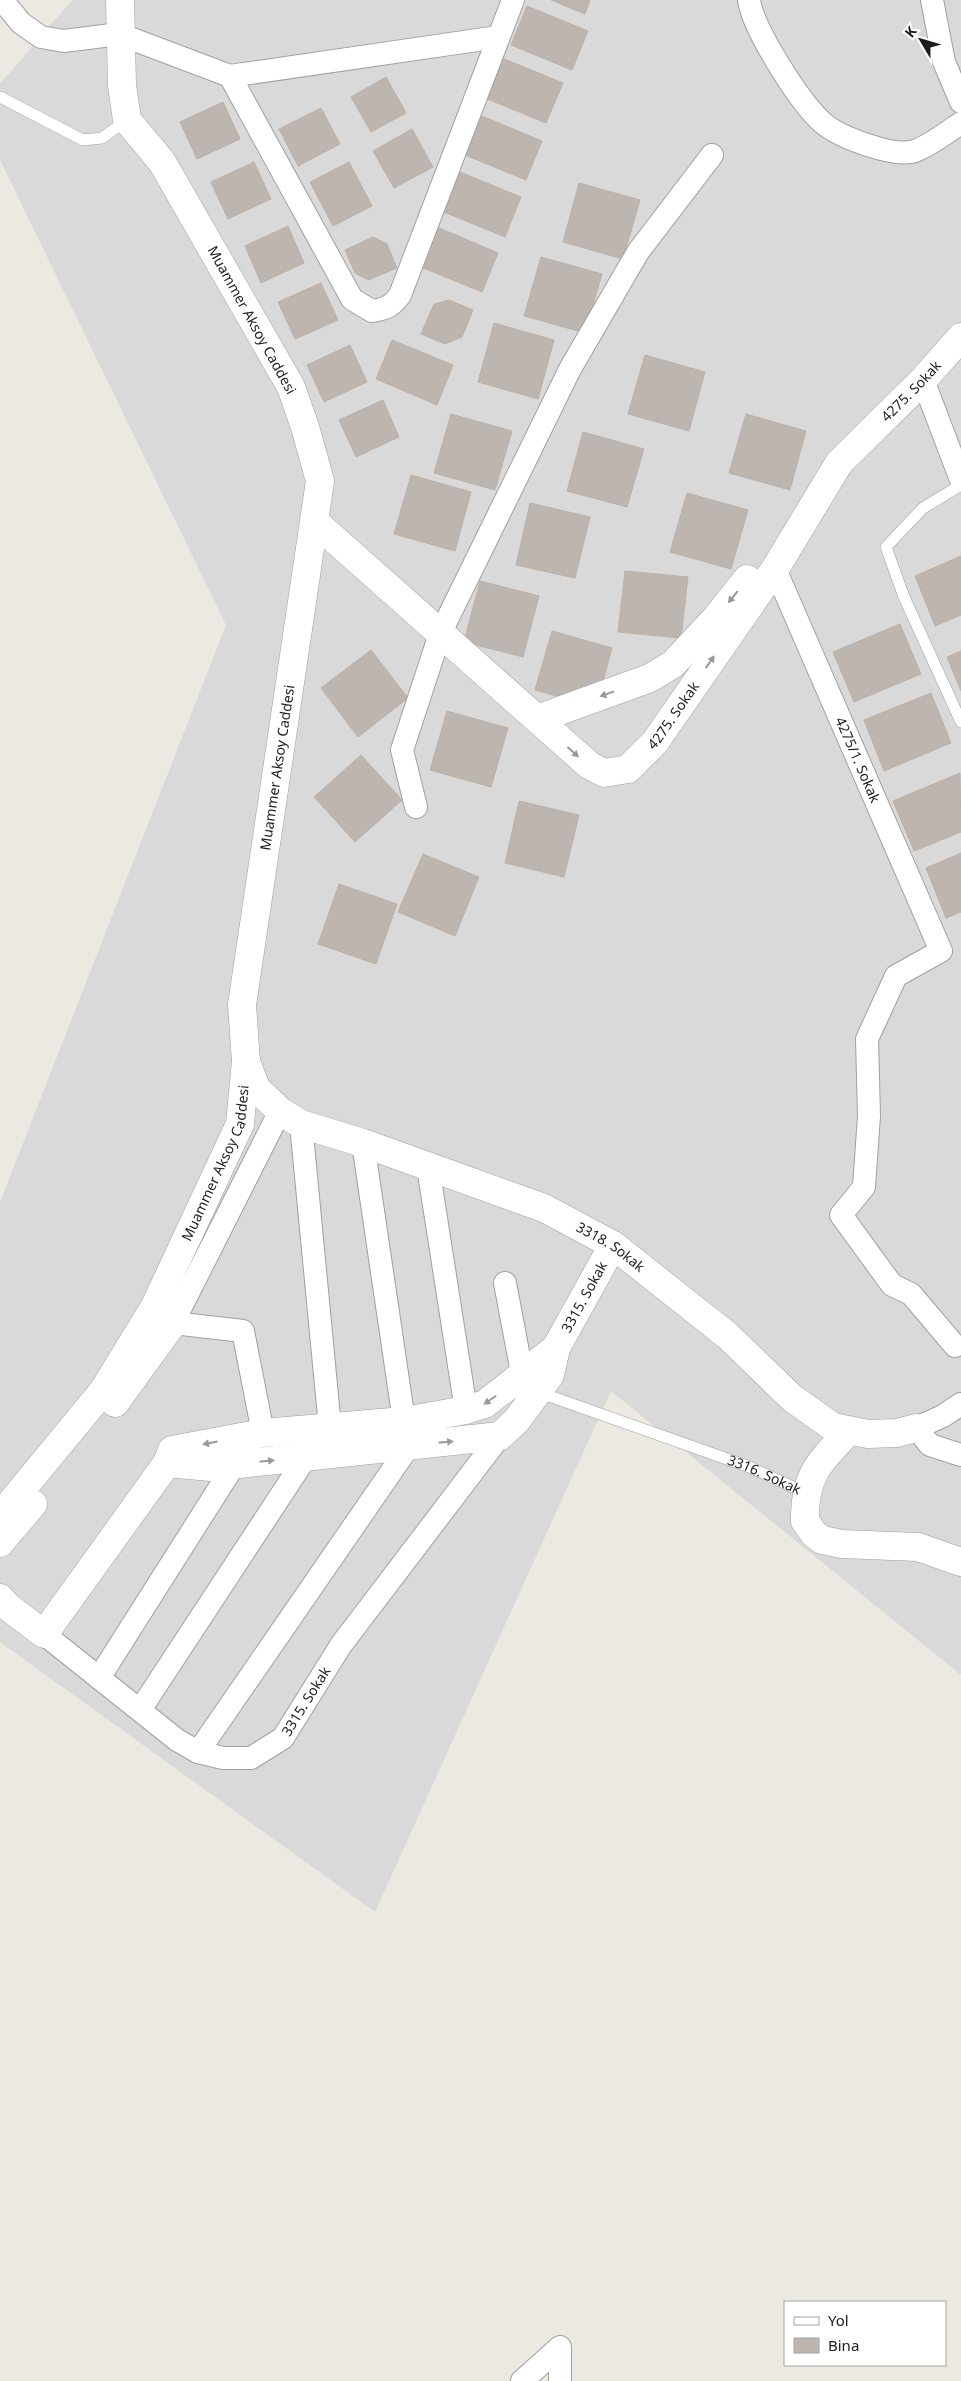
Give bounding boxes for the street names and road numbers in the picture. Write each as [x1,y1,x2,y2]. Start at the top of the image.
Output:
street label: Muammer Aksoy Caddesi [204,242,301,397]
street label: 4275. Sokak [877,356,945,425]
street label: 4275. Sokak [643,677,703,753]
street label: Muammer Aksoy Caddesi [255,683,299,851]
street label: 4275/1. Sokak [831,714,886,806]
street label: Muammer Aksoy Caddesi [177,1084,253,1244]
street label: 3318. Sokak [573,1217,649,1276]
street label: 3315. Sokak [557,1257,611,1336]
street label: 3316. Sokak [725,1450,805,1499]
street label: 3315. Sokak [277,1662,335,1739]

